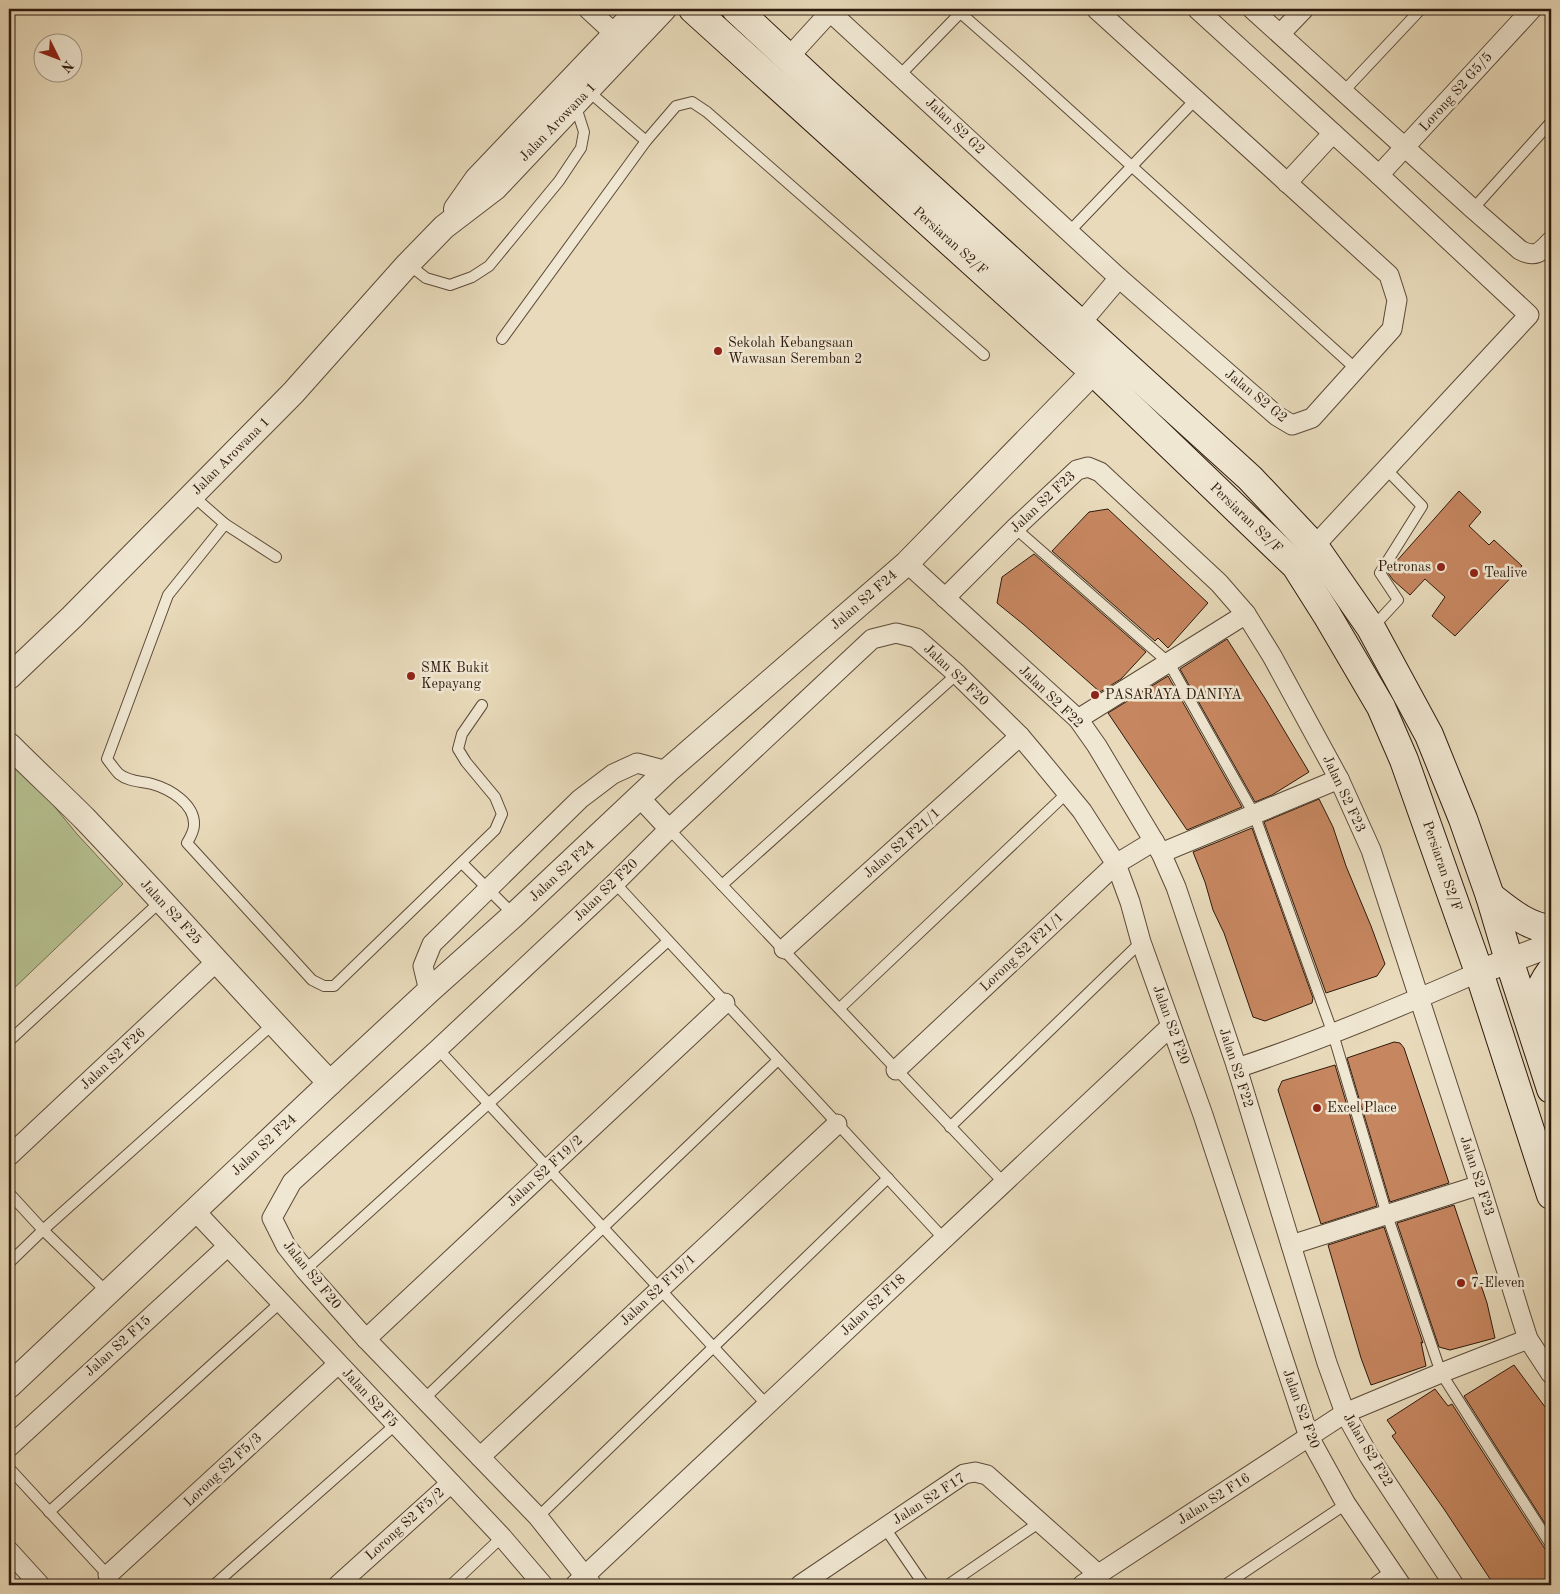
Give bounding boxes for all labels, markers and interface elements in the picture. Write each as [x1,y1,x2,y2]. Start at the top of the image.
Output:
north arrow [32,32,82,82]
street label: Lorong S2 G5/5 [1417,50,1495,134]
text: N [58,57,76,75]
street label: Jalan Arowana 1 [517,80,599,164]
street label: Jalan S2 G2 [923,95,987,157]
street label: Persiaran S2/F [910,204,990,278]
place label: Sekolah Kebangsaan Wawasan Seremban 2 [728,336,862,366]
marker: Sekolah Kebangsaan Wawasan Seremban 2 [712,345,724,357]
street label: Jalan S2 G2 [1222,367,1290,425]
street label: Jalan Arowana 1 [189,414,273,498]
street label: Jalan S2 F23 [1008,469,1078,535]
street label: Persiaran S2/F [1207,480,1285,556]
place label: Petronas [1378,560,1431,574]
marker: Petronas [1435,561,1447,573]
place label: Tealive [1484,566,1527,580]
street label: Jalan S2 F24 [828,567,900,633]
marker: Tealive [1468,567,1480,579]
street label: Jalan S2 F20 [921,642,991,708]
place label: SMK Bukit Kepayang [421,661,489,691]
street label: Jalan S2 F22 [1016,663,1086,731]
marker: SMK Bukit Kepayang [405,670,417,682]
place label: PASARAYA DANIYA [1105,688,1242,702]
marker: PASARAYA DANIYA [1089,689,1101,701]
street label: Jalan S2 F23 [1320,753,1368,835]
street label: Jalan S2 F21/1 [861,805,943,881]
street label: Persiaran S2/F [1420,819,1464,913]
street label: Jalan S2 F24 [527,838,597,904]
street label: Jalan S2 F20 [571,856,641,924]
street label: Jalan S2 F25 [138,877,204,947]
street label: Lorong S2 F21/1 [977,910,1067,994]
street label: Jalan S2 F20 [1150,984,1192,1066]
street label: Jalan S2 F26 [78,1026,148,1092]
street label: Jalan S2 F22 [1217,1026,1255,1110]
place label: Excel Place [1327,1101,1397,1115]
marker: Excel Place [1311,1102,1323,1114]
street label: Jalan S2 F24 [229,1112,299,1178]
street label: Jalan S2 F19/2 [505,1133,585,1209]
street label: Jalan S2 F23 [1458,1134,1496,1218]
street label: Jalan S2 F20 [280,1238,344,1312]
street label: Jalan S2 F19/1 [618,1252,698,1328]
street label: Jalan S2 F18 [838,1272,908,1338]
place label: 7-Eleven [1471,1276,1525,1290]
marker: 7-Eleven [1455,1277,1467,1289]
street label: Jalan S2 F15 [82,1313,154,1379]
street label: Jalan S2 F5 [339,1366,401,1430]
street label: Jalan S2 F20 [1280,1368,1322,1450]
street label: Jalan S2 F22 [1341,1411,1395,1489]
street label: Lorong S2 F5/3 [181,1431,265,1509]
street label: Jalan S2 F17 [890,1471,968,1527]
street label: Jalan S2 F16 [1175,1471,1253,1527]
street label: Lorong S2 F5/2 [363,1485,447,1563]

